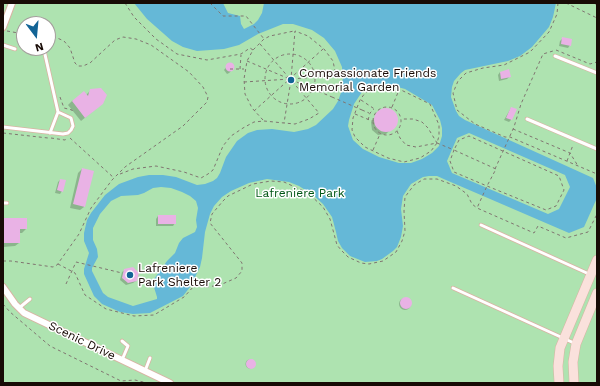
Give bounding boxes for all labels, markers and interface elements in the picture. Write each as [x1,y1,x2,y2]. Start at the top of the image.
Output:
north arrow [16,16,56,56]
text: N [33,40,45,54]
place label: Compassionate Friends Memorial Garden [299,66,436,94]
marker: Compassionate Friends Memorial Garden [286,75,296,85]
park label: Lafreniere Park [255,186,345,200]
place label: Lafreniere Park Shelter 2 [138,261,221,289]
marker: Lafreniere Park Shelter 2 [125,270,135,280]
street label: Scenic Drive [46,319,118,363]

